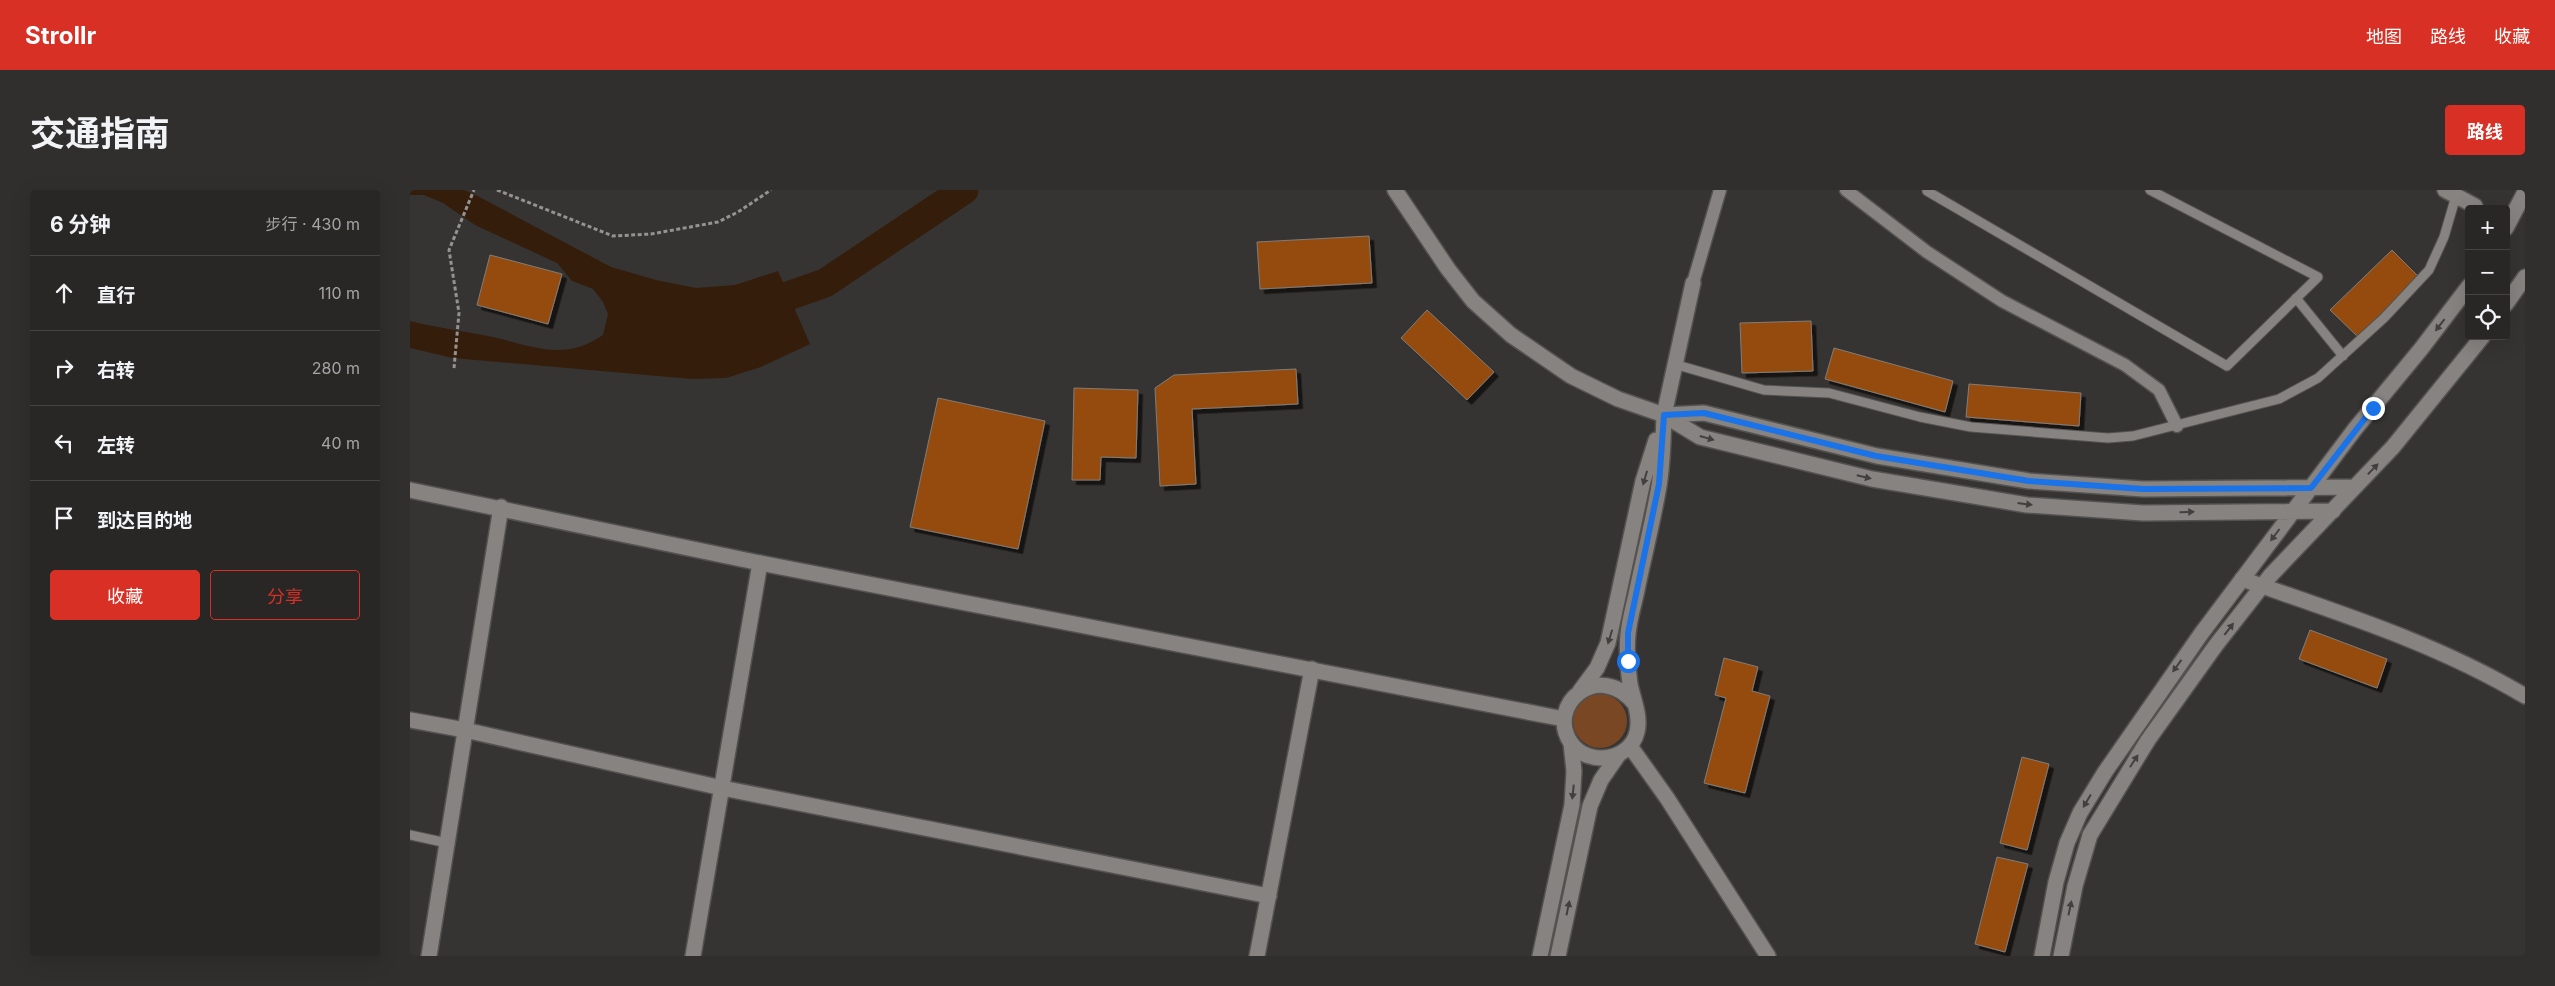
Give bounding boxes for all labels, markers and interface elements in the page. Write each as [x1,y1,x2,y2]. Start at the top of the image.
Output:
text: Strollr [25,21,96,50]
text: 地图 [2366,26,2402,47]
text: 路线 [2430,26,2466,47]
text: 收藏 [2494,26,2530,47]
button: 路线 [2445,105,2525,155]
text: 交通指南 [30,112,170,154]
map controls [2465,205,2510,340]
button: + [2465,205,2510,250]
text: 6 分钟 [50,212,111,237]
text: 步行 · 430 m [266,214,360,234]
button: − [2465,250,2510,295]
icon: ahead [50,279,78,307]
text: 110 m [318,283,360,303]
text: 直行 [97,284,135,307]
button: locate [2465,295,2510,340]
one-way arrow [2434,318,2445,331]
icon: right [50,354,78,382]
text: 280 m [312,358,360,378]
text: 右转 [97,359,135,382]
route end [2362,397,2385,420]
icon: left [50,429,78,457]
text: 40 m [321,433,360,453]
text: 左转 [97,434,135,457]
one-way arrow [1699,434,1714,442]
one-way arrow [2367,463,2379,475]
one-way arrow [1640,470,1648,485]
one-way arrow [1857,473,1872,481]
one-way arrow [2017,500,2033,508]
icon: arrive [50,504,78,532]
one-way arrow [2179,508,2195,516]
text: 到达目的地 [97,509,192,532]
one-way arrow [2269,528,2280,541]
button: 收藏 [50,570,200,620]
button: 分享 [210,570,360,620]
one-way arrow [2224,622,2234,635]
one-way arrow [1605,629,1613,644]
route start [1617,650,1640,673]
one-way arrow [2173,659,2183,672]
one-way arrow [2130,754,2139,767]
one-way arrow [1569,784,1577,800]
one-way arrow [2083,794,2092,807]
one-way arrow [1564,901,1572,916]
one-way arrow [2066,901,2074,916]

